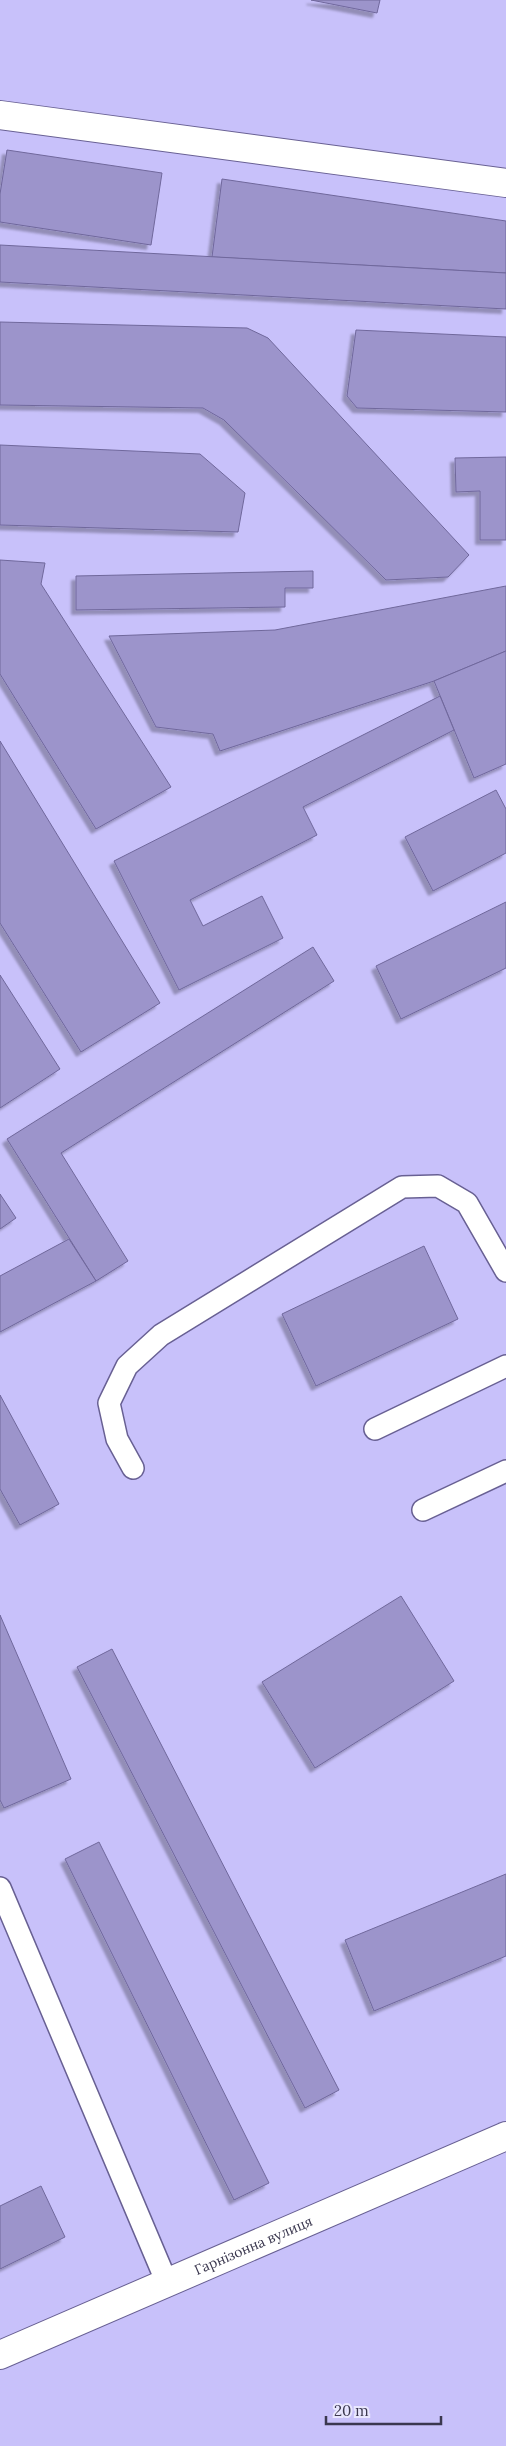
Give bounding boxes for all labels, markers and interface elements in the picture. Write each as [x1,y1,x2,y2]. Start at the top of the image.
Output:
street label: Гарнізонна вулиця [191,2212,315,2279]
scale bar [326,2394,441,2426]
text: 20 m [334,2401,369,2420]

